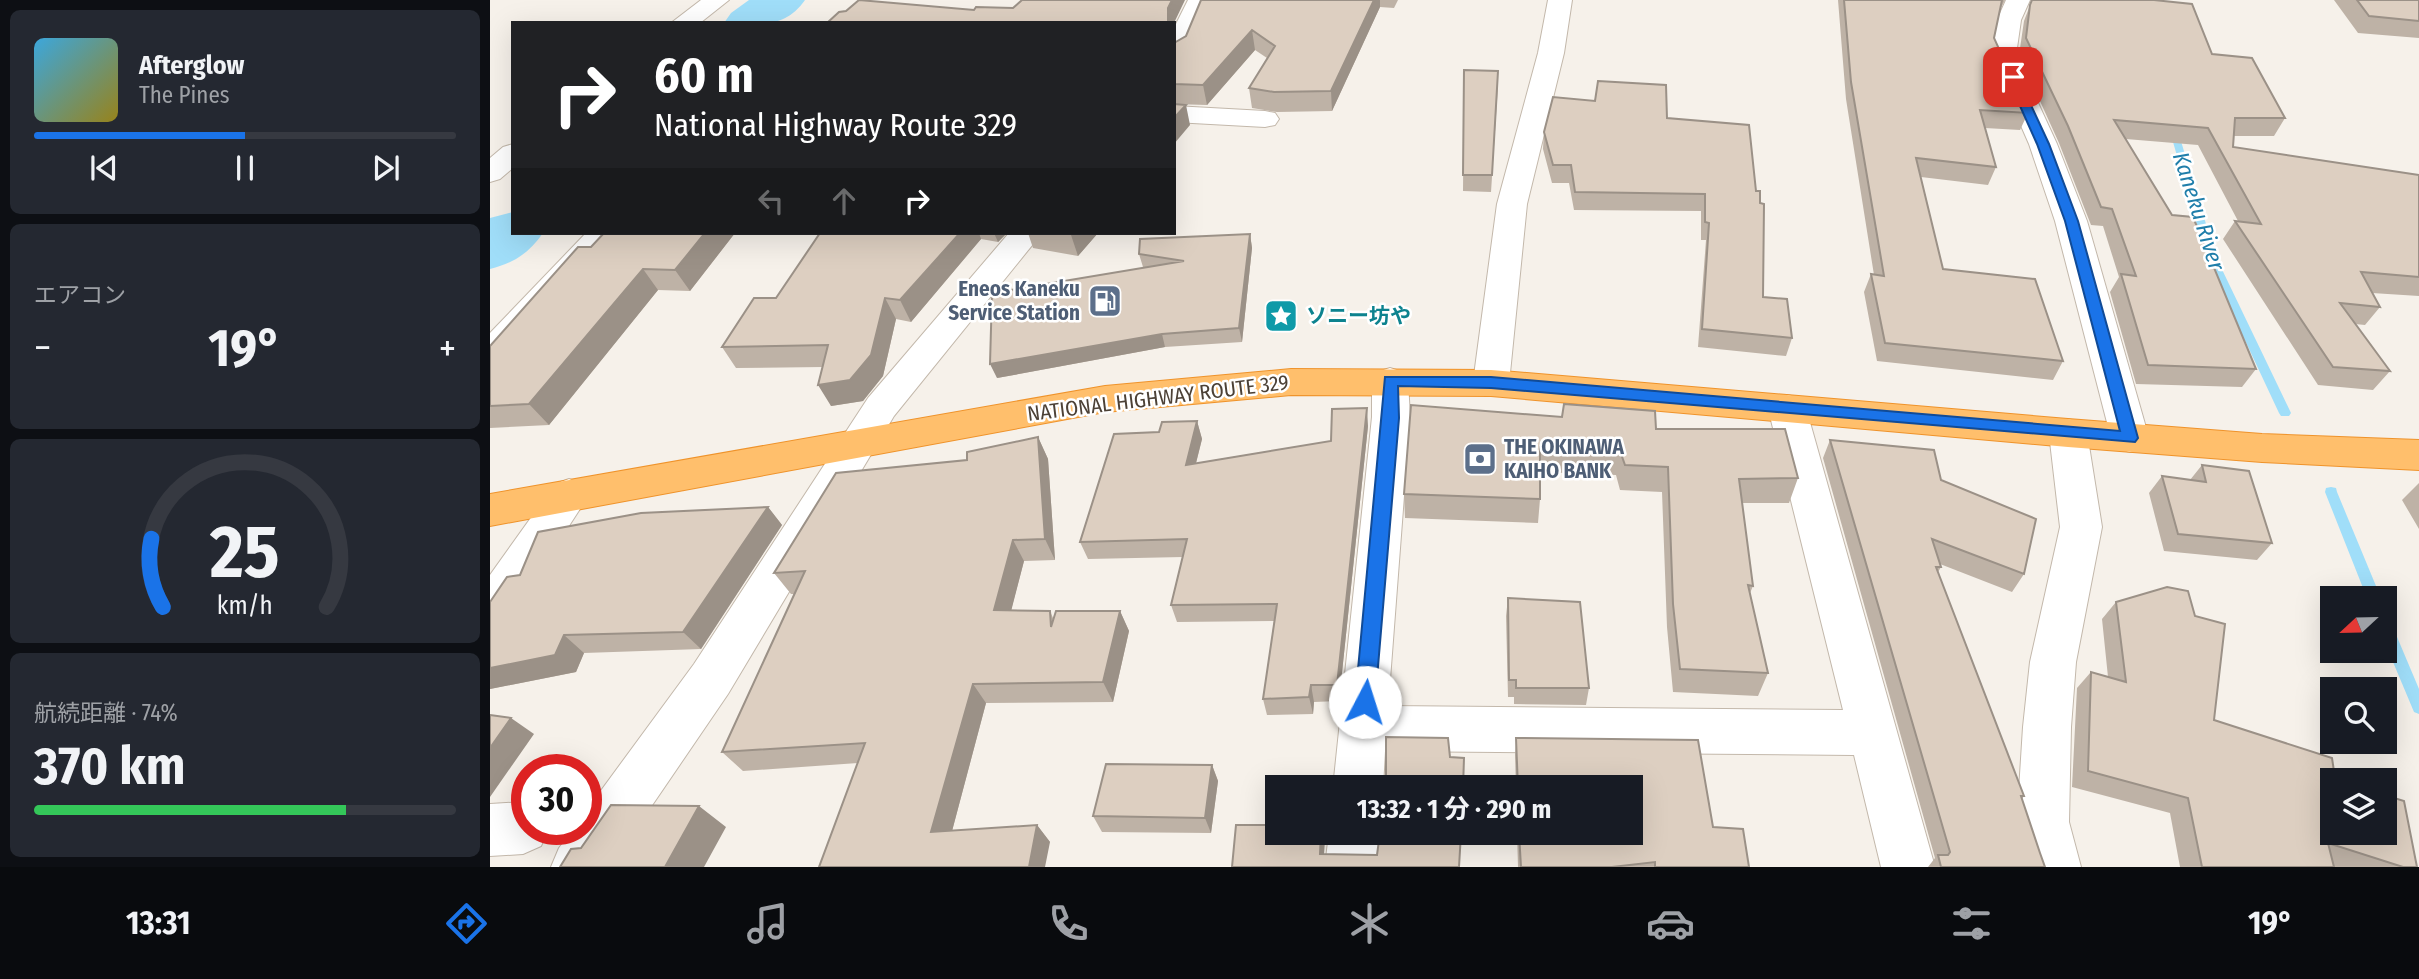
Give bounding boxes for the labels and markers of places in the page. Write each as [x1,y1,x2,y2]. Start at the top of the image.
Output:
pin [1983,47,2043,107]
place label: Eneos Kaneku Service Station [948,276,1080,326]
fuel station icon: Eneos Kaneku Service Station [1086,282,1124,320]
place icon: ソニー坊や [1262,297,1300,335]
place label: ソニー坊や [1306,303,1411,329]
place label: THE OKINAWA KAIHO BANK [1504,434,1625,484]
bank icon: THE OKINAWA KAIHO BANK [1461,440,1499,478]

